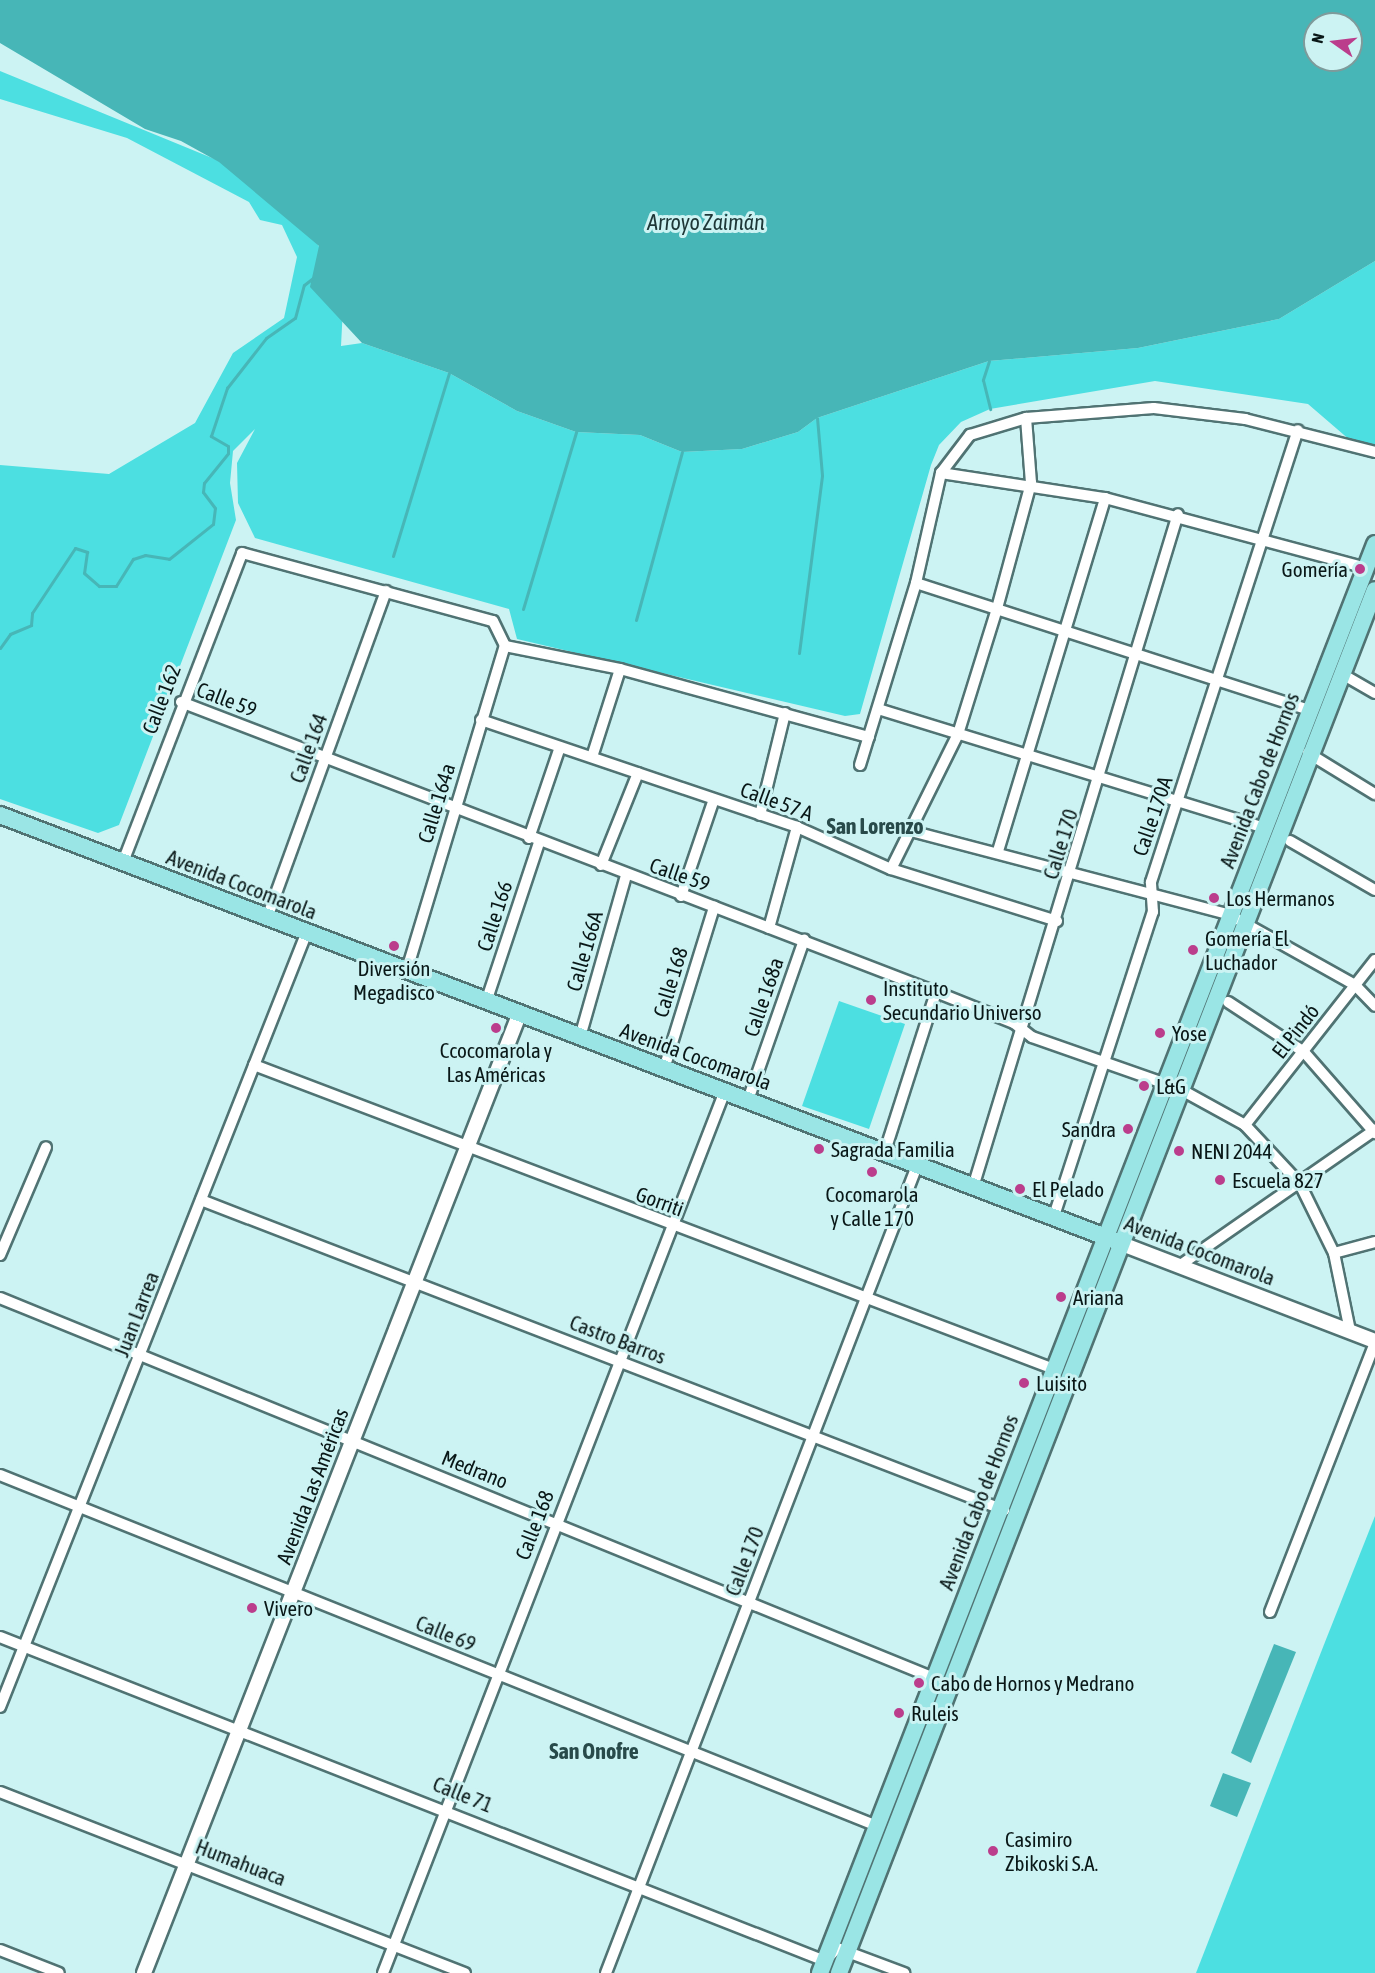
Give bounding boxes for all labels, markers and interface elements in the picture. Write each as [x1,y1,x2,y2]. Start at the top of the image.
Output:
north arrow [1303,12,1363,72]
text: N [1308,31,1327,45]
water label: Arroyo Zaimán [647,210,765,236]
place label: Gomería [1282,556,1348,582]
marker: Gomería [1353,562,1367,576]
street label: Calle 162 [136,661,186,737]
street label: Calle 59 [193,676,261,722]
street label: Avenida Cabo de Hornos [1214,689,1304,871]
street label: Calle 164 [284,710,332,786]
street label: Calle 164a [412,760,460,846]
street label: Calle 170A [1127,773,1177,859]
street label: Calle 57 A [737,776,817,826]
street label: Calle 170 [1037,806,1083,882]
district label: San Lorenzo [826,814,924,840]
street label: Avenida Cocomarola [163,844,321,924]
street label: Calle 59 [646,852,714,896]
street label: Calle 166 [471,878,517,954]
place label: Los Hermanos [1226,885,1335,911]
marker: Los Hermanos [1207,891,1221,905]
street label: Calle 166A [561,908,607,994]
place label: Gomería El Luchador [1205,925,1289,975]
marker: Diversión Megadisco [387,939,401,953]
marker: Gomería El Luchador [1186,943,1200,957]
street label: Calle 168 [647,944,693,1020]
street label: Calle 168a [738,954,788,1040]
place label: Diversión Megadisco [353,955,435,1005]
place label: Instituto Secundario Universo [883,975,1042,1025]
marker: Instituto Secundario Universo [864,993,878,1007]
street label: El Pindó [1266,999,1324,1063]
street label: Avenida Cocomarola [617,1017,775,1095]
place label: Yose [1172,1020,1207,1046]
marker: Ccocomarola y Las Américas [489,1021,503,1035]
marker: Yose [1153,1026,1167,1040]
place label: Ccocomarola y Las Américas [440,1037,552,1087]
place label: L&G [1156,1073,1186,1099]
marker: L&G [1137,1079,1151,1093]
place label: Sandra [1062,1116,1116,1142]
marker: Sandra [1121,1122,1135,1136]
place label: Sagrada Familia [831,1136,955,1162]
place label: NENI 2044 [1191,1138,1272,1164]
marker: Sagrada Familia [812,1142,826,1156]
marker: NENI 2044 [1172,1144,1186,1158]
marker: Cocomarola y Calle 170 [865,1165,879,1179]
place label: Escuela 827 [1232,1167,1324,1193]
marker: Escuela 827 [1213,1173,1227,1187]
place label: El Pelado [1032,1176,1104,1202]
street label: Gorriti [633,1181,687,1221]
place label: Cocomarola y Calle 170 [825,1181,919,1231]
marker: El Pelado [1013,1182,1027,1196]
street label: Avenida Cocomarola [1121,1210,1279,1290]
street label: Juan Larrea [108,1268,164,1360]
place label: Ariana [1073,1284,1124,1310]
marker: Ariana [1054,1290,1068,1304]
street label: Castro Barros [566,1309,670,1369]
place label: Luisito [1036,1370,1087,1396]
marker: Luisito [1017,1376,1031,1390]
street label: Avenida Las Américas [271,1404,353,1568]
street label: Avenida Cabo de Hornos [933,1411,1023,1593]
street label: Medrano [438,1444,512,1494]
street label: Calle 168 [509,1487,559,1563]
street label: Calle 170 [719,1523,769,1599]
place label: Vivero [264,1595,313,1621]
marker: Vivero [245,1601,259,1615]
street label: Calle 69 [412,1610,480,1656]
place label: Cabo de Hornos y Medrano [931,1670,1134,1696]
marker: Cabo de Hornos y Medrano [912,1676,926,1690]
place label: Ruleis [911,1700,959,1726]
marker: Ruleis [892,1706,906,1720]
district label: San Onofre [549,1739,639,1765]
street label: Calle 71 [429,1771,497,1817]
place label: Casimiro Zbikoski S.A. [1005,1826,1098,1876]
street label: Humahuaca [192,1833,290,1891]
marker: Casimiro Zbikoski S.A. [986,1844,1000,1858]

